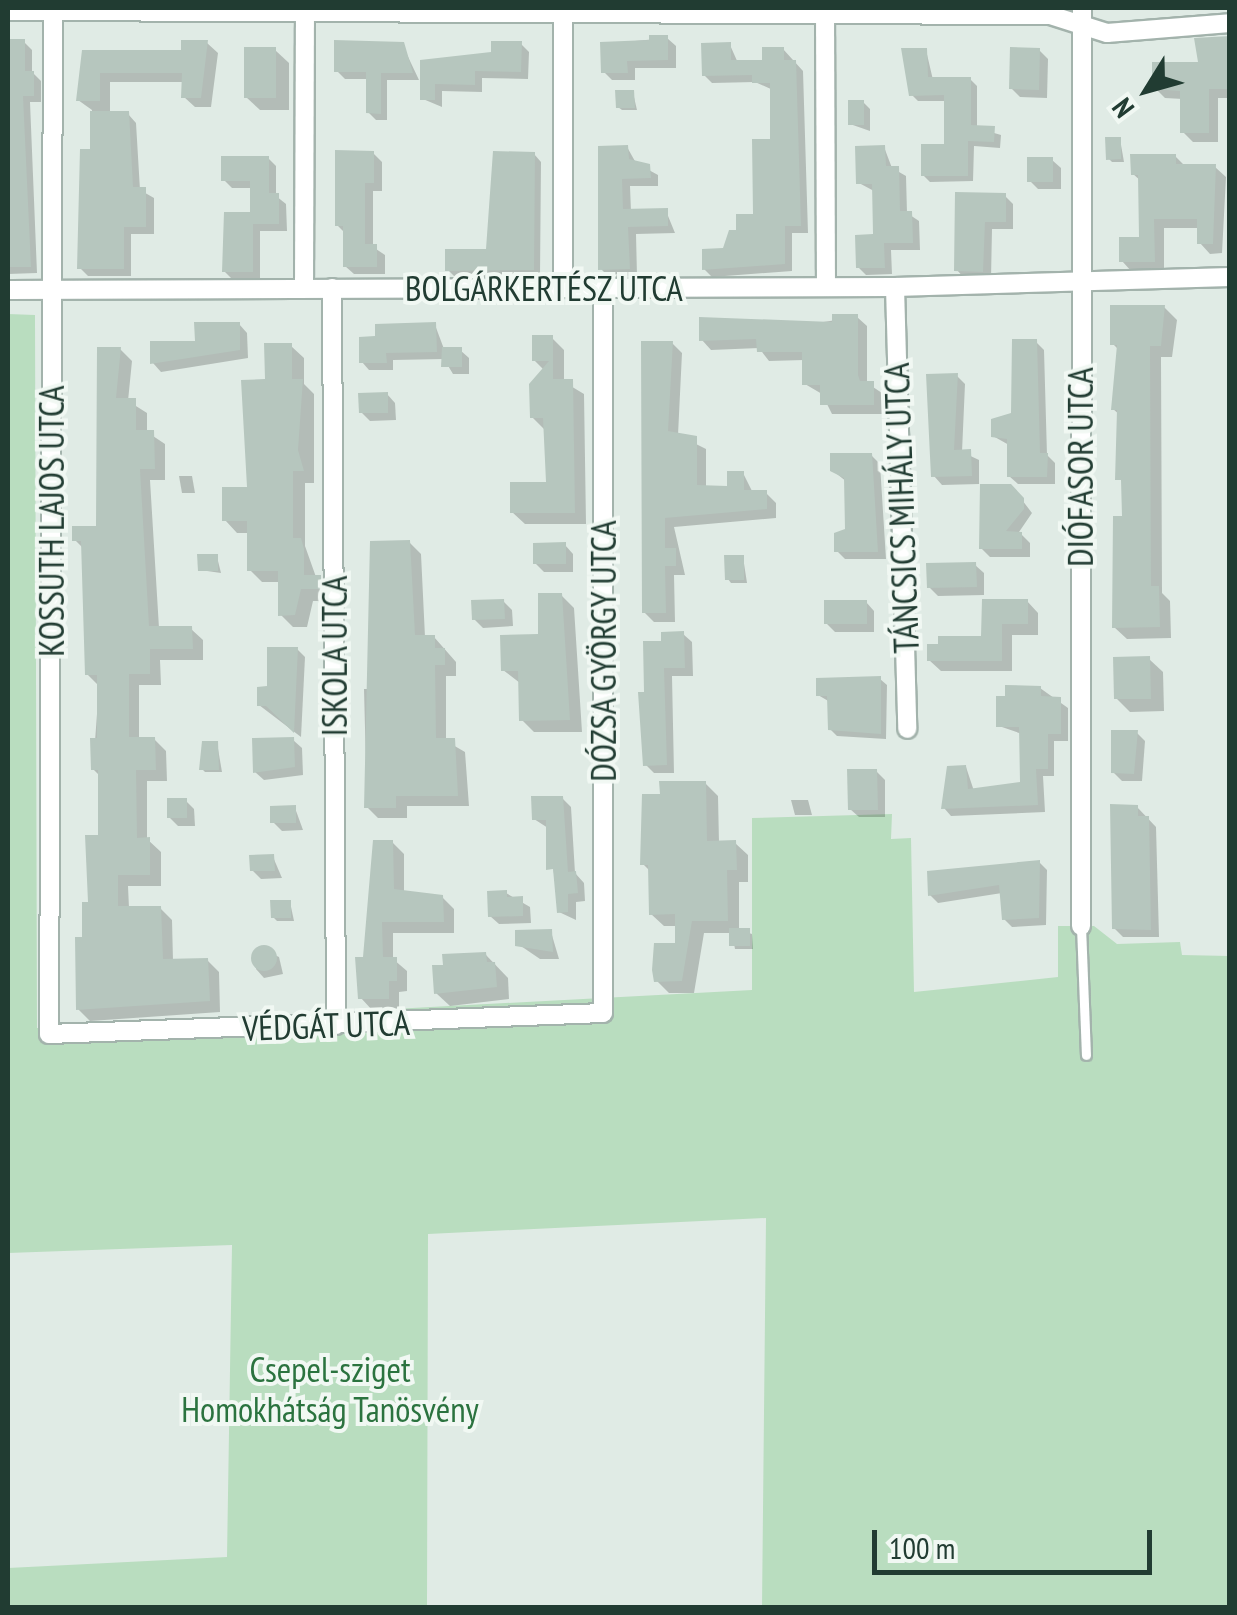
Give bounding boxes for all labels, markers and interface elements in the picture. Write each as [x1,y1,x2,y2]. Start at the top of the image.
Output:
north arrow [1097,40,1197,140]
text: N [1103,91,1142,126]
street label: BOLGÁRKERTÉSZ UTCA [405,267,683,309]
street label: TÁNCSICS MIHÁLY UTCA [875,362,927,654]
street label: DIÓFASOR UTCA [1059,367,1101,567]
street label: KOSSUTH LAJOS UTCA [30,385,72,657]
street label: DÓZSA GYÖRGY UTCA [582,519,624,783]
street label: ISKOLA UTCA [313,575,355,737]
street label: VÉDGÁT UTCA [241,1001,411,1049]
park label: Csepel-sziget Homokhátság Tanösvény [181,1348,479,1430]
scale bar [877,1510,1157,1572]
text: 100 m [889,1528,955,1567]

